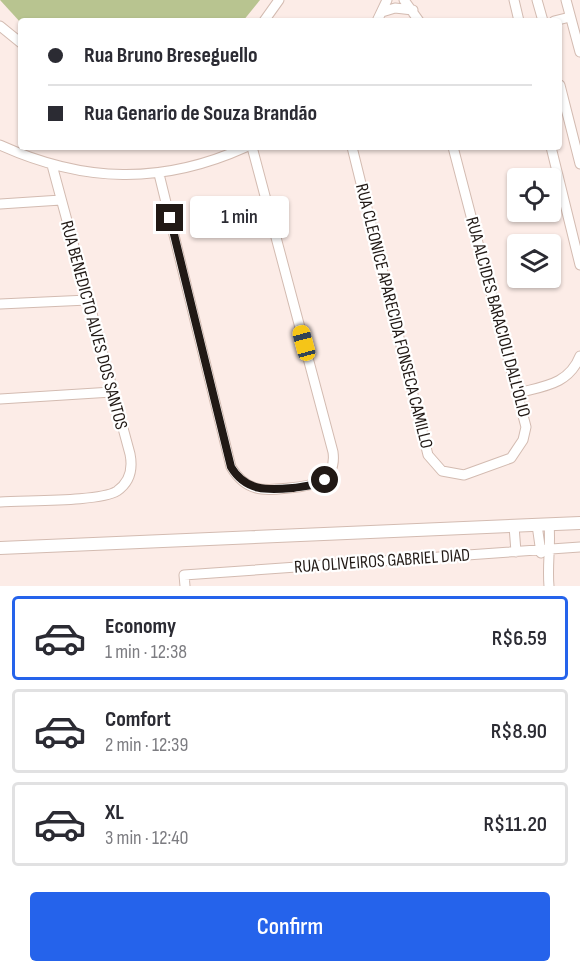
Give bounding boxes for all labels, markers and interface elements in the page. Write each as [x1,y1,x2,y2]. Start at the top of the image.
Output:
text: Rua Bruno Breseguello [84,42,258,69]
text: Rua Genario de Souza Brandão [84,100,317,127]
map controls [507,168,561,288]
button: locate [507,168,561,222]
street label: RUA CLEONICE APARECIDA FONSECA CAMILLO [351,181,437,451]
callout: 1 min [191,197,290,239]
route end [156,204,183,231]
text: 1 min [221,205,258,229]
street label: RUA ALCIDES BARACIOLI DALL'OLIO [461,215,535,419]
street label: RUA BENEDICTO ALVES DOS SANTOS [56,218,132,432]
button: layers [507,234,561,288]
car [291,323,317,363]
route start [311,466,338,493]
street label: RUA OLIVEIROS GABRIEL DIAD [293,544,471,578]
icon: car [33,611,87,665]
text: Economy [105,613,176,640]
text: R$6.59 [492,625,547,652]
text: 1 min · 12:38 [105,640,187,664]
icon: car [33,704,87,758]
text: Comfort [105,706,171,733]
text: R$8.90 [491,718,547,745]
text: 2 min · 12:39 [105,733,188,757]
icon: car [33,797,87,851]
text: XL [105,799,124,826]
text: R$11.20 [483,811,547,838]
text: 3 min · 12:40 [105,826,189,850]
button: Confirm [30,892,550,961]

